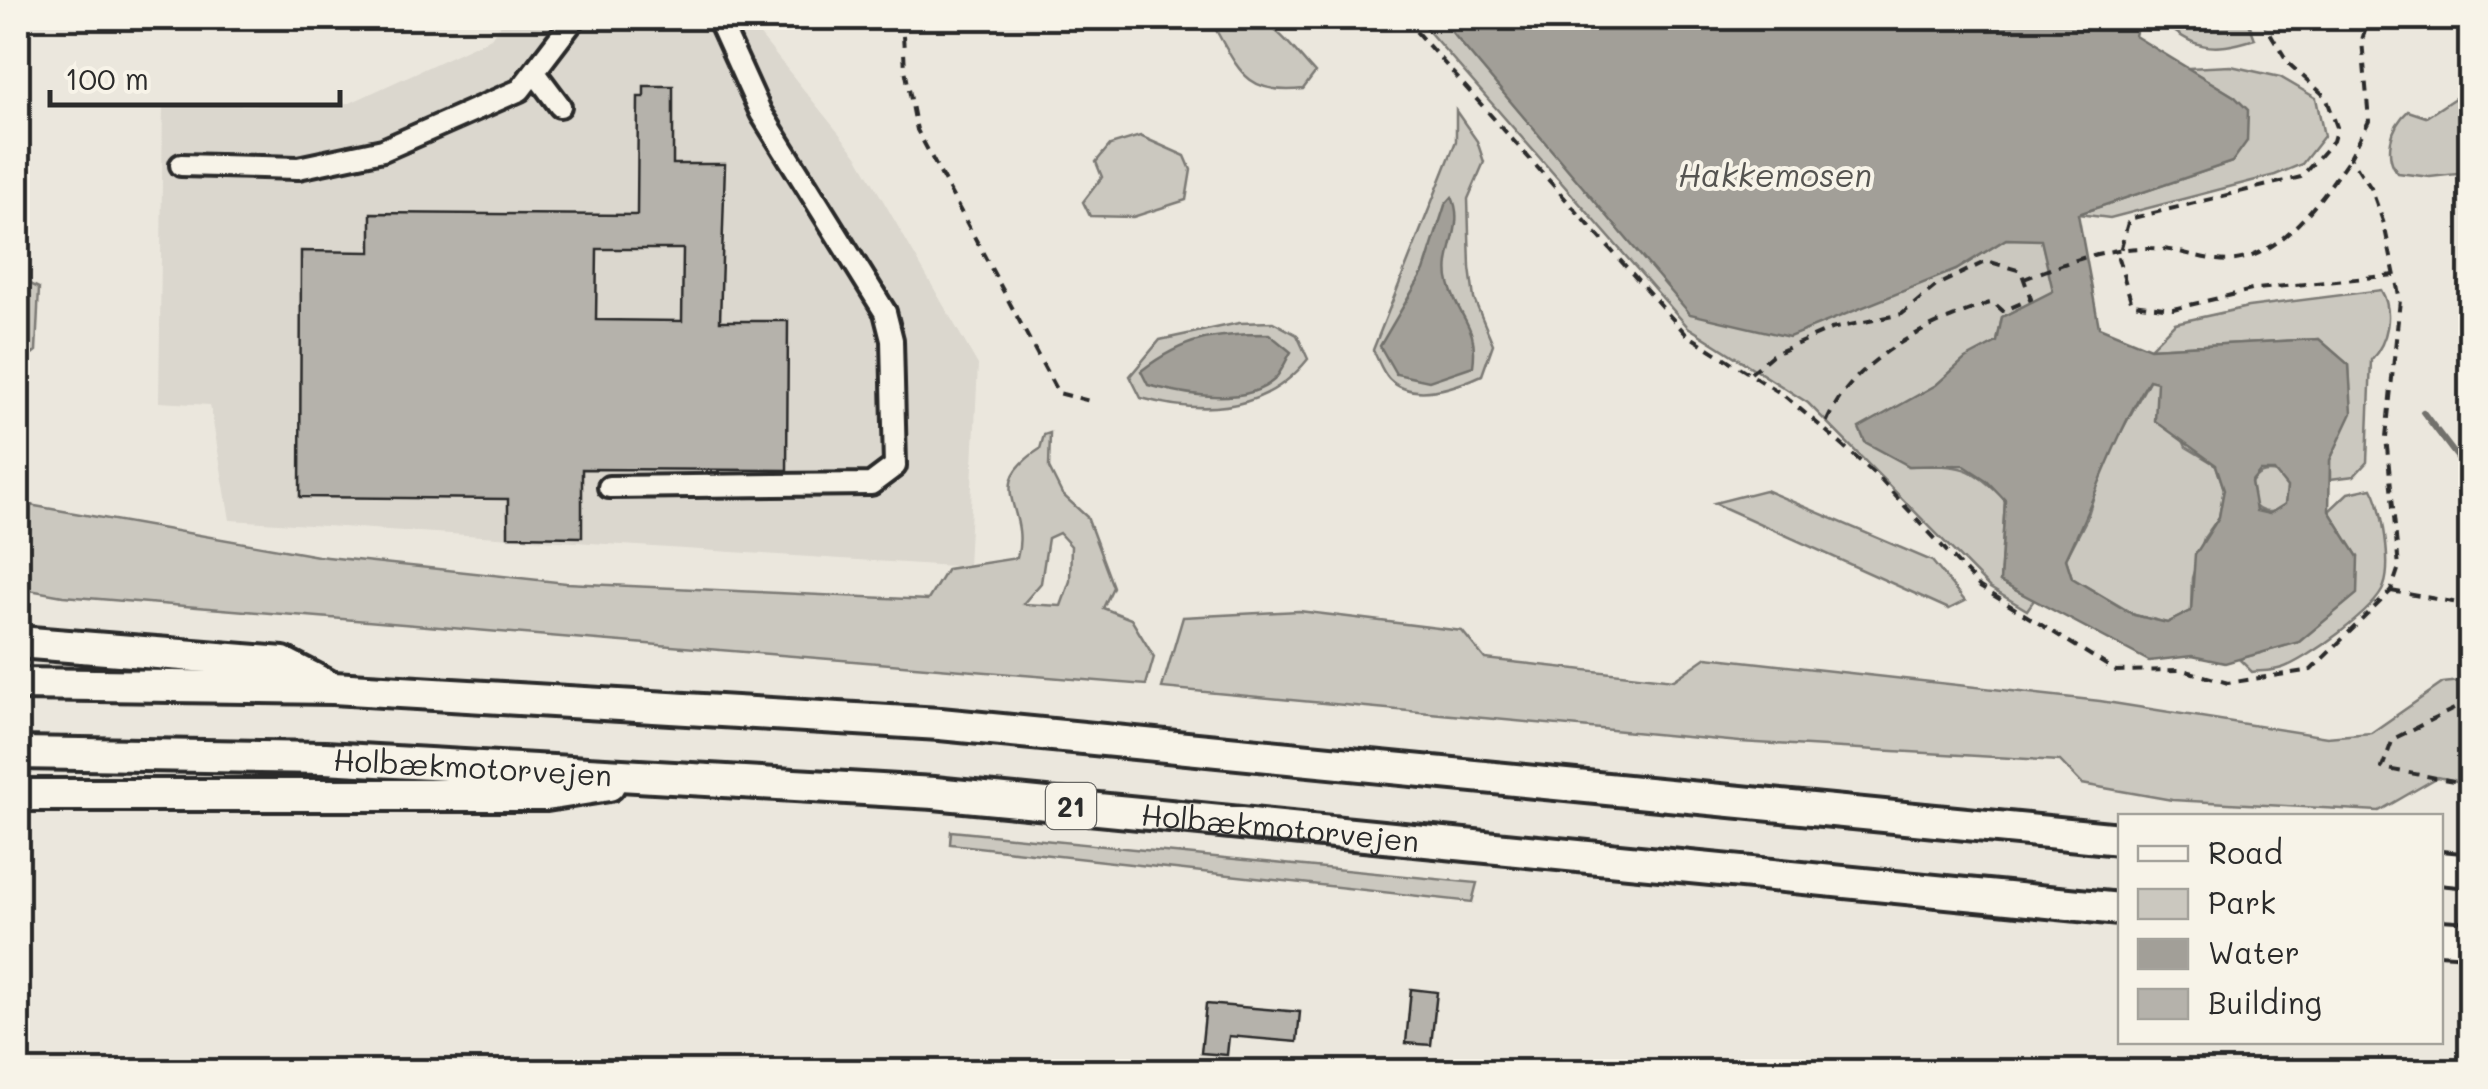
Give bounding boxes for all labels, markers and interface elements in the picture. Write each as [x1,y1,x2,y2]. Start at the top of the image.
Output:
scale bar [50,45,340,107]
text: 100 m [65,58,149,98]
water label: Hakkemosen [1678,153,1872,195]
street label: Holbækmotorvejen [332,739,613,794]
road number: 21 [1046,783,1096,829]
street label: Holbækmotorvejen [1139,793,1421,860]
legend [2118,814,2443,1044]
text: Road [2208,832,2283,872]
text: Park [2208,882,2276,922]
text: Water [2208,932,2300,972]
text: Building [2208,982,2322,1022]

